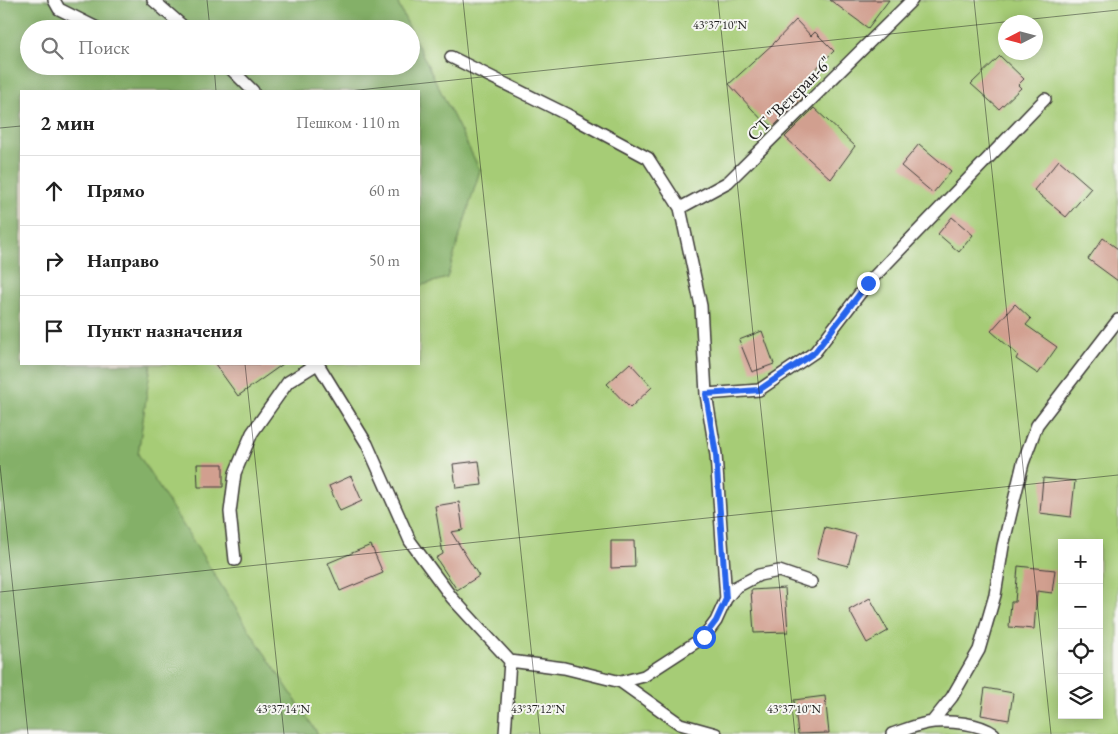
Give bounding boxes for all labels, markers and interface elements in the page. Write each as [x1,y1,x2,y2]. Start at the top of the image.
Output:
north arrow [998,15,1043,60]
text: 43°37'10"N [693,17,747,33]
search box [20,20,420,75]
icon: search [38,34,66,62]
text: Поиск [78,35,130,60]
street label: СТ "Ветеран-6" [741,50,837,146]
text: 2 мин [40,109,95,136]
text: Пешком · 110 m [296,112,400,133]
icon: ahead [40,177,68,205]
text: Прямо [87,178,145,203]
text: 60 m [369,180,400,201]
icon: right [40,247,68,275]
text: Направо [87,248,159,273]
text: 50 m [369,250,400,271]
route end [857,272,880,295]
icon: arrive [40,317,68,345]
text: Пункт назначения [87,318,243,343]
map controls [1058,539,1103,719]
button: + [1058,539,1103,584]
button: − [1058,584,1103,629]
route start [693,626,716,649]
button: locate [1058,629,1103,674]
button: layers [1058,674,1103,719]
text: 43°37'14"N [256,701,310,717]
text: 43°37'12"N [511,701,565,717]
text: 43°37'10"N [767,701,821,717]

